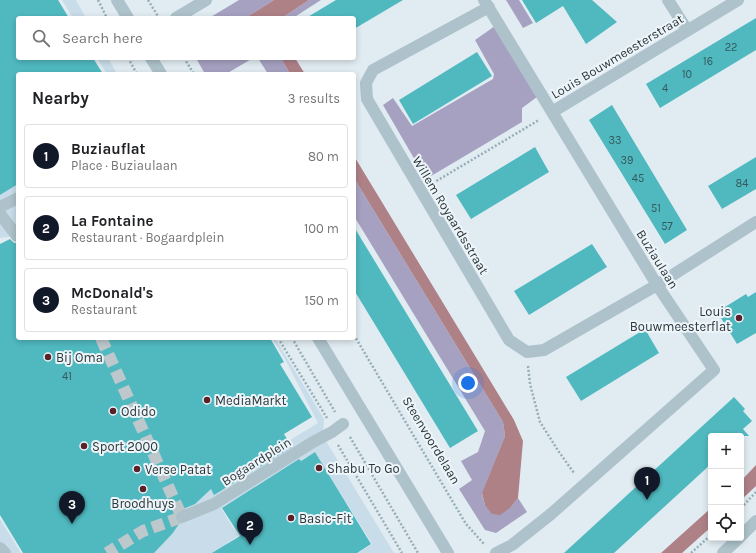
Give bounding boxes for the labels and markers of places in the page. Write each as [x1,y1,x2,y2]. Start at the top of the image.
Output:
place label: Louis Bouwmeesterflat [630,304,731,334]
marker: Louis Bouwmeesterflat [734,313,744,323]
place label: Bij Oma [56,350,103,365]
marker: Bij Oma [43,352,53,362]
place label: MediaMarkt [215,393,287,408]
marker: MediaMarkt [202,395,212,405]
place label: Odido [121,404,156,419]
marker: Odido [108,406,118,416]
place label: Sport 2000 [92,439,158,454]
marker: Sport 2000 [79,441,89,451]
place label: Shabu To Go [327,461,400,476]
place label: Verse Patat [145,462,211,477]
marker: Shabu To Go [314,463,324,473]
marker: Verse Patat [132,464,142,474]
pin: 1 [634,467,660,500]
marker: Broodhuys [138,484,148,494]
pin: 3 [59,491,85,524]
place label: Broodhuys [111,496,175,511]
place label: Basic-Fit [299,511,352,526]
pin: 2 [237,512,263,545]
marker: Basic-Fit [286,513,296,523]

